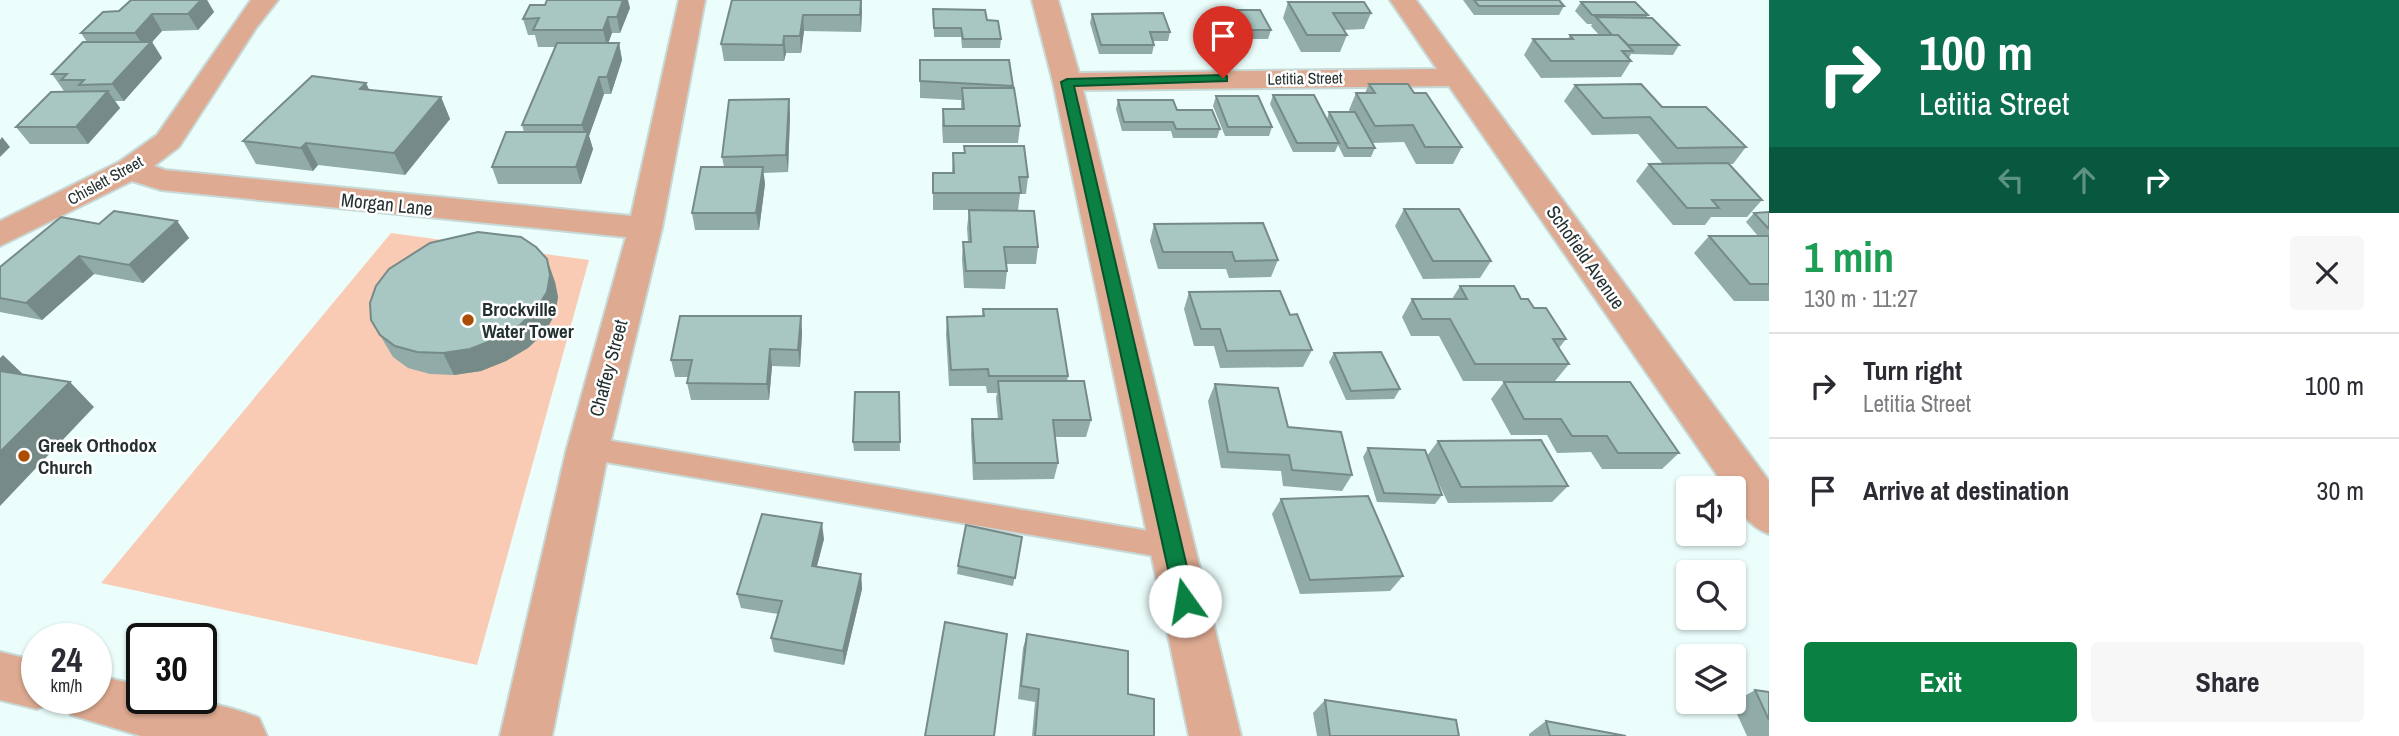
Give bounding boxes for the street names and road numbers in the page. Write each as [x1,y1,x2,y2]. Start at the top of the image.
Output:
street label: Letitia Street [1267,66,1343,90]
street label: Chislett Street [63,150,147,210]
street label: Morgan Lane [340,186,434,222]
street label: Schofield Avenue [1541,200,1631,314]
street label: Chaffey Street [583,316,634,419]

